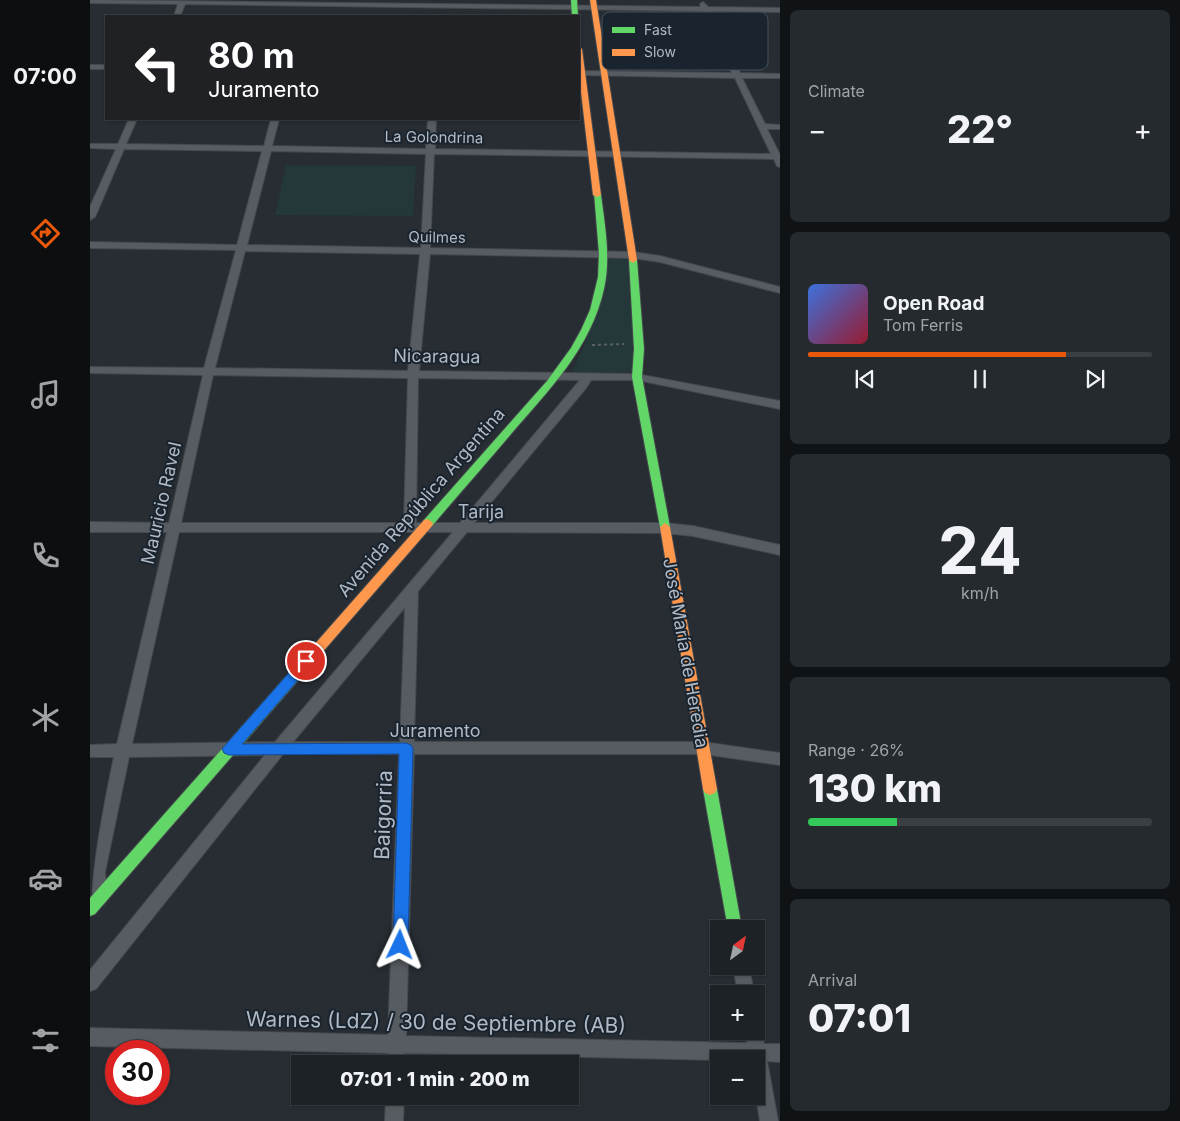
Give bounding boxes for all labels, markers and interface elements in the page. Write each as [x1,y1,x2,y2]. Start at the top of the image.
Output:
legend [602,12,768,70]
text: Fast [644,21,672,38]
text: 80 m [208,34,295,76]
icon: left [125,35,190,100]
text: Slow [644,43,676,60]
text: 07:00 [13,63,77,89]
text: Juramento [208,76,319,102]
text: Climate [808,81,865,101]
text: 22° [947,106,1013,152]
text: − [808,113,827,147]
text: + [1133,113,1152,147]
street label: La Golondrina [384,127,484,147]
icon: directions [28,216,63,251]
street label: Quilmes [408,227,466,247]
text: Open Road [883,292,984,315]
text: Tom Ferris [883,315,963,335]
street label: Nicaragua [393,345,481,367]
icon: previous [851,365,879,393]
icon: pause [966,365,994,393]
icon: next [1081,365,1109,393]
icon: music [28,377,63,412]
street label: Avenida República Argentina [333,403,509,601]
street label: Mauricio Ravel [137,440,185,566]
street label: Tarija [458,501,504,522]
text: 24 [938,511,1022,590]
icon: phone [28,538,63,573]
street label: José María de Heredia [659,557,713,749]
text: km/h [961,583,999,603]
pin [285,640,327,682]
icon: arrive [292,647,320,675]
icon: climate [28,700,63,735]
street label: Juramento [389,720,481,741]
text: Range · 26% [808,740,905,760]
text: 130 km [808,765,942,811]
street label: Baigorria [369,770,397,860]
icon: car [28,861,63,896]
position arrow [373,918,425,970]
north arrow [710,920,765,975]
map controls [710,920,765,1105]
text: Arrival [808,970,857,990]
button: + [710,985,765,1040]
text: 07:01 [808,995,911,1041]
street label: Warnes (LdZ) / 30 de Septiembre (AB) [246,1006,626,1038]
icon: filters [28,1023,63,1058]
speed limit sign: 30 [105,1040,170,1105]
button: − [710,1050,765,1105]
text: 07:01 · 1 min · 200 m [340,1068,530,1091]

